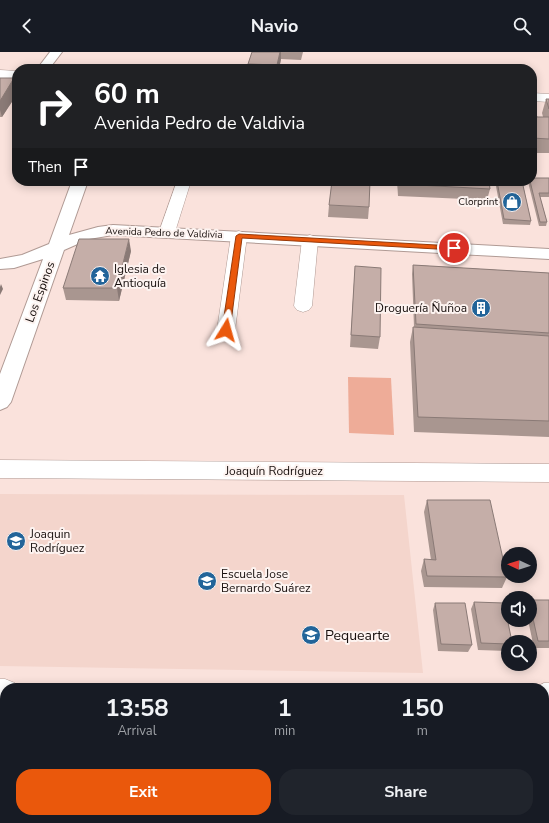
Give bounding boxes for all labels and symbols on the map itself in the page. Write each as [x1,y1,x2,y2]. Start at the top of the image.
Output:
shop icon: Clorprint [501,191,523,213]
place label: Clorprint [458,195,498,209]
street label: Avenida Pedro de Valdivia [105,224,223,242]
pin [437,231,471,265]
street label: Los Espinos [22,259,58,325]
place label: Iglesia de Antioquía [114,261,166,291]
temple icon: Iglesia de Antioquía [89,265,111,287]
building icon: Droguería Ñuñoa [470,297,492,319]
place label: Droguería Ñuñoa [375,300,467,316]
position arrow [205,309,247,351]
street label: Joaquín Rodríguez [224,463,323,479]
place label: Joaquin Rodríguez [29,526,85,556]
school or university icon: Joaquin Rodríguez [5,530,27,552]
north arrow [501,547,537,583]
place label: Escuela Jose Bernardo Suárez [221,566,311,596]
school or university icon: Escuela Jose Bernardo Suárez [196,570,218,592]
school or university icon: Pequearte [300,624,322,646]
place label: Pequearte [325,626,390,645]

